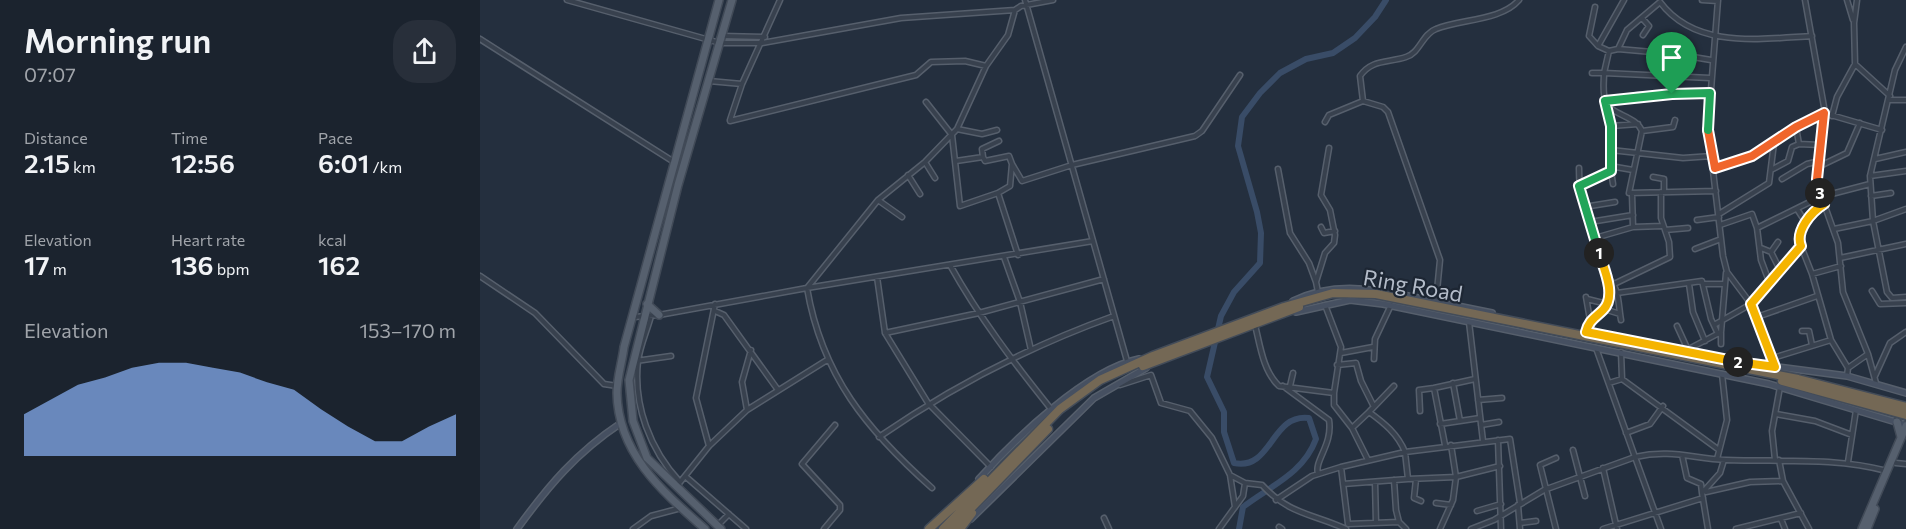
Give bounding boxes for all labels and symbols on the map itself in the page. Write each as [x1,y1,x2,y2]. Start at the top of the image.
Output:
pin [1646,32,1697,94]
pin: 3 [1805,178,1835,208]
pin: 1 [1584,238,1614,268]
street label: Ring Road [1361,263,1465,307]
pin: 2 [1723,347,1753,377]

